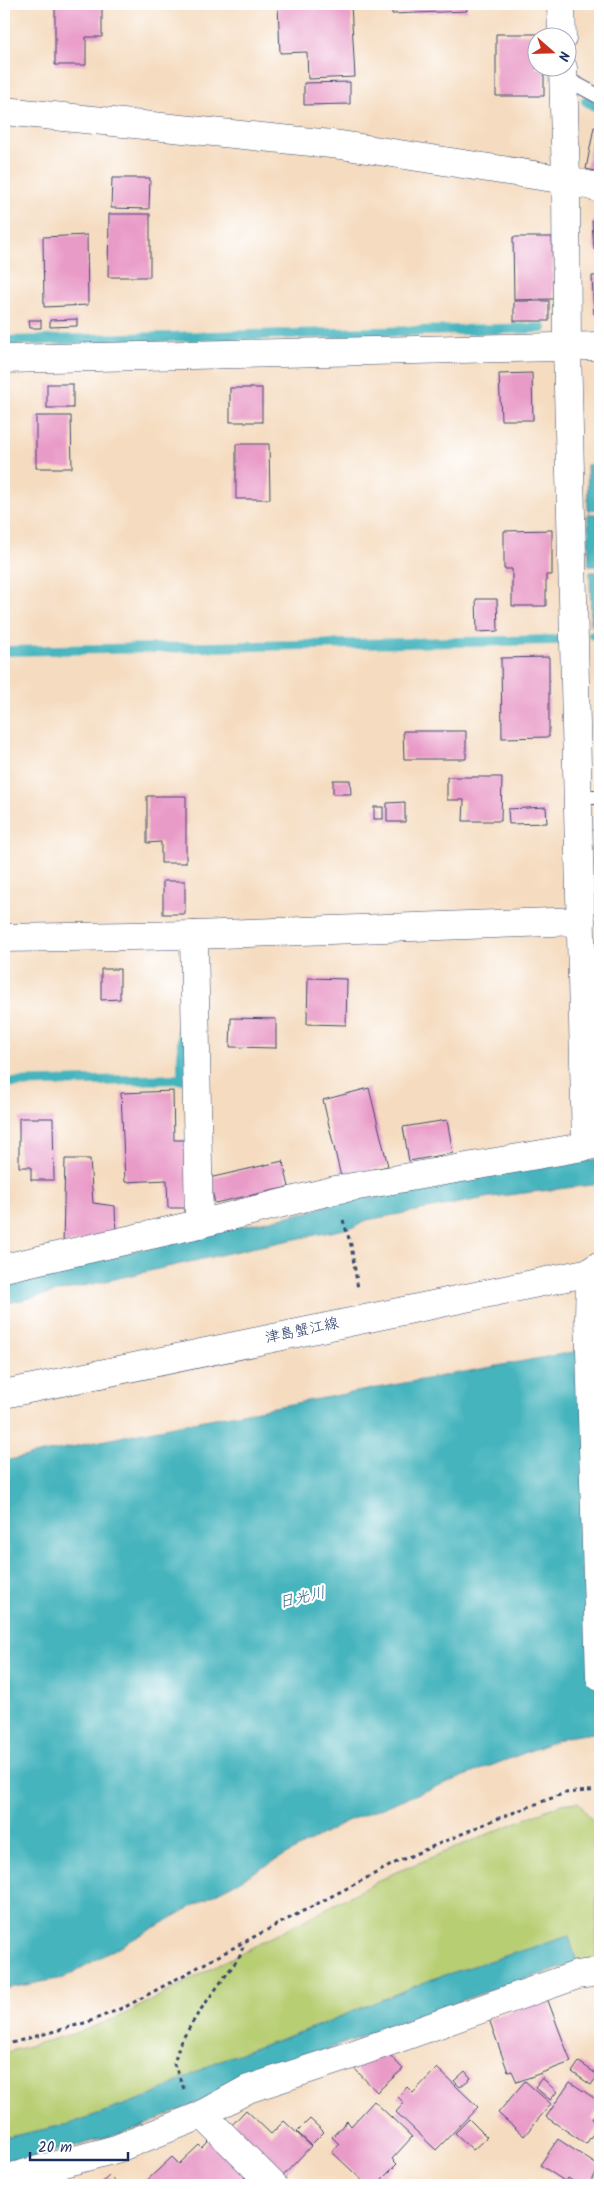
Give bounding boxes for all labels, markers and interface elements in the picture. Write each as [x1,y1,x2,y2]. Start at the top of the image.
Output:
north arrow [526,28,576,78]
text: N [551,48,575,64]
street label: 津島蟹江線 [263,1311,341,1351]
water label: 日光川 [276,1580,328,1616]
scale bar [30,2129,128,2161]
text: 20 m [38,2136,72,2160]

